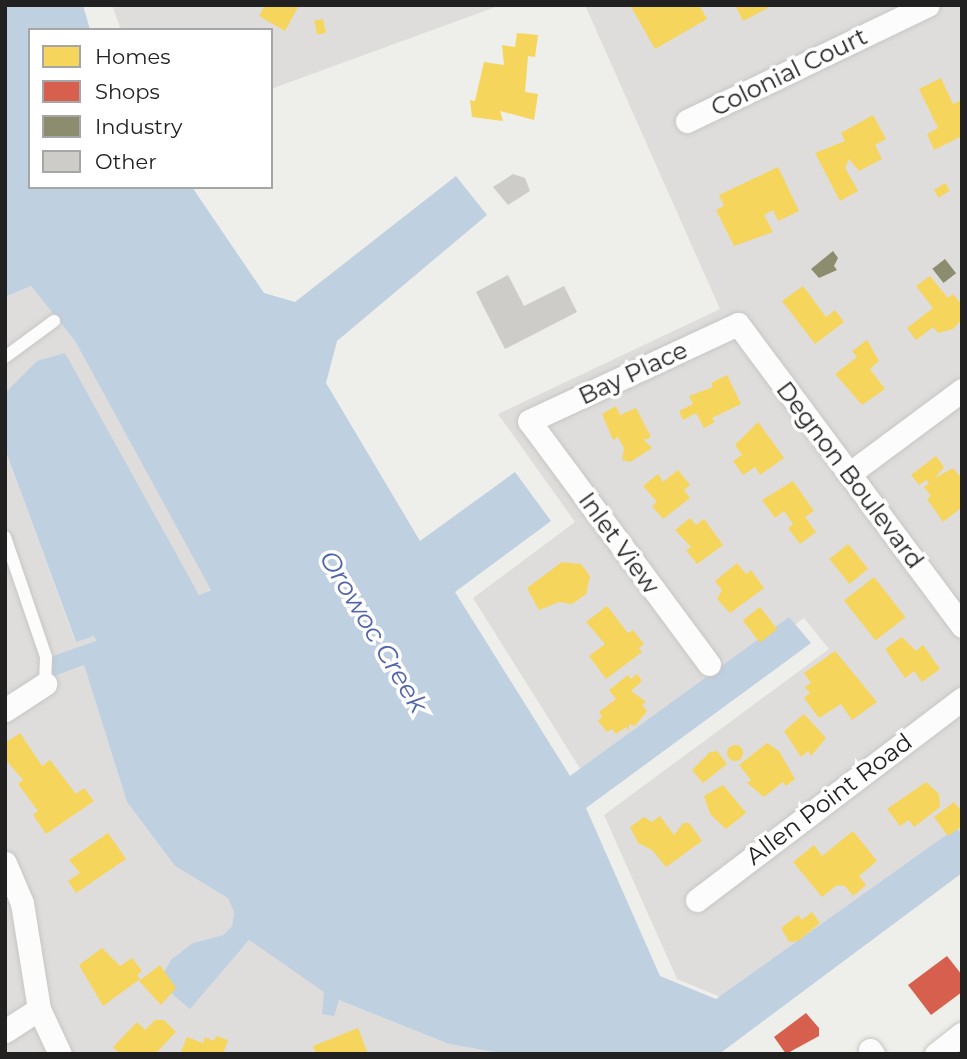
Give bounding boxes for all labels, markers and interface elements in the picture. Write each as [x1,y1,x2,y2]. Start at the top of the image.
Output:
street label: Colonial Court [706,22,872,122]
legend [28,28,273,189]
text: Homes [95,44,170,69]
text: Shops [95,79,160,104]
text: Industry [95,114,182,139]
text: Other [95,149,157,174]
street label: Bay Place [574,335,692,411]
street label: Degnon Boulevard [770,376,930,574]
street label: Inlet View [572,487,666,599]
water label: Orowoc Creek [312,545,434,719]
street label: Allen Point Road [740,727,918,871]

